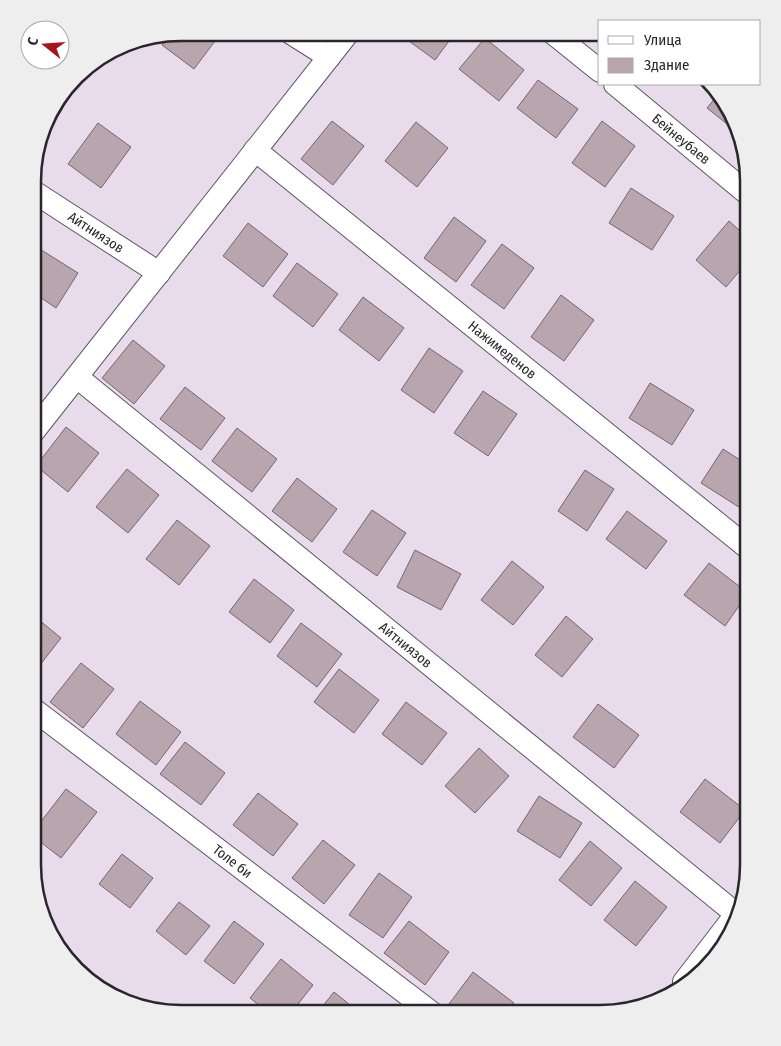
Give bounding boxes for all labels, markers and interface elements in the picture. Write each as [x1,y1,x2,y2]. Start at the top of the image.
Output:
north arrow [20,20,70,70]
legend [598,20,761,85]
text: Улица [643,31,682,49]
text: С [24,35,42,47]
text: Здание [644,56,690,74]
street label: Бейнеубаев [648,110,713,168]
street label: Айтниязов [65,208,127,257]
street label: Нажимеденов [464,317,540,383]
street label: Айтниязов [376,619,435,672]
street label: Толе би [209,841,255,882]

